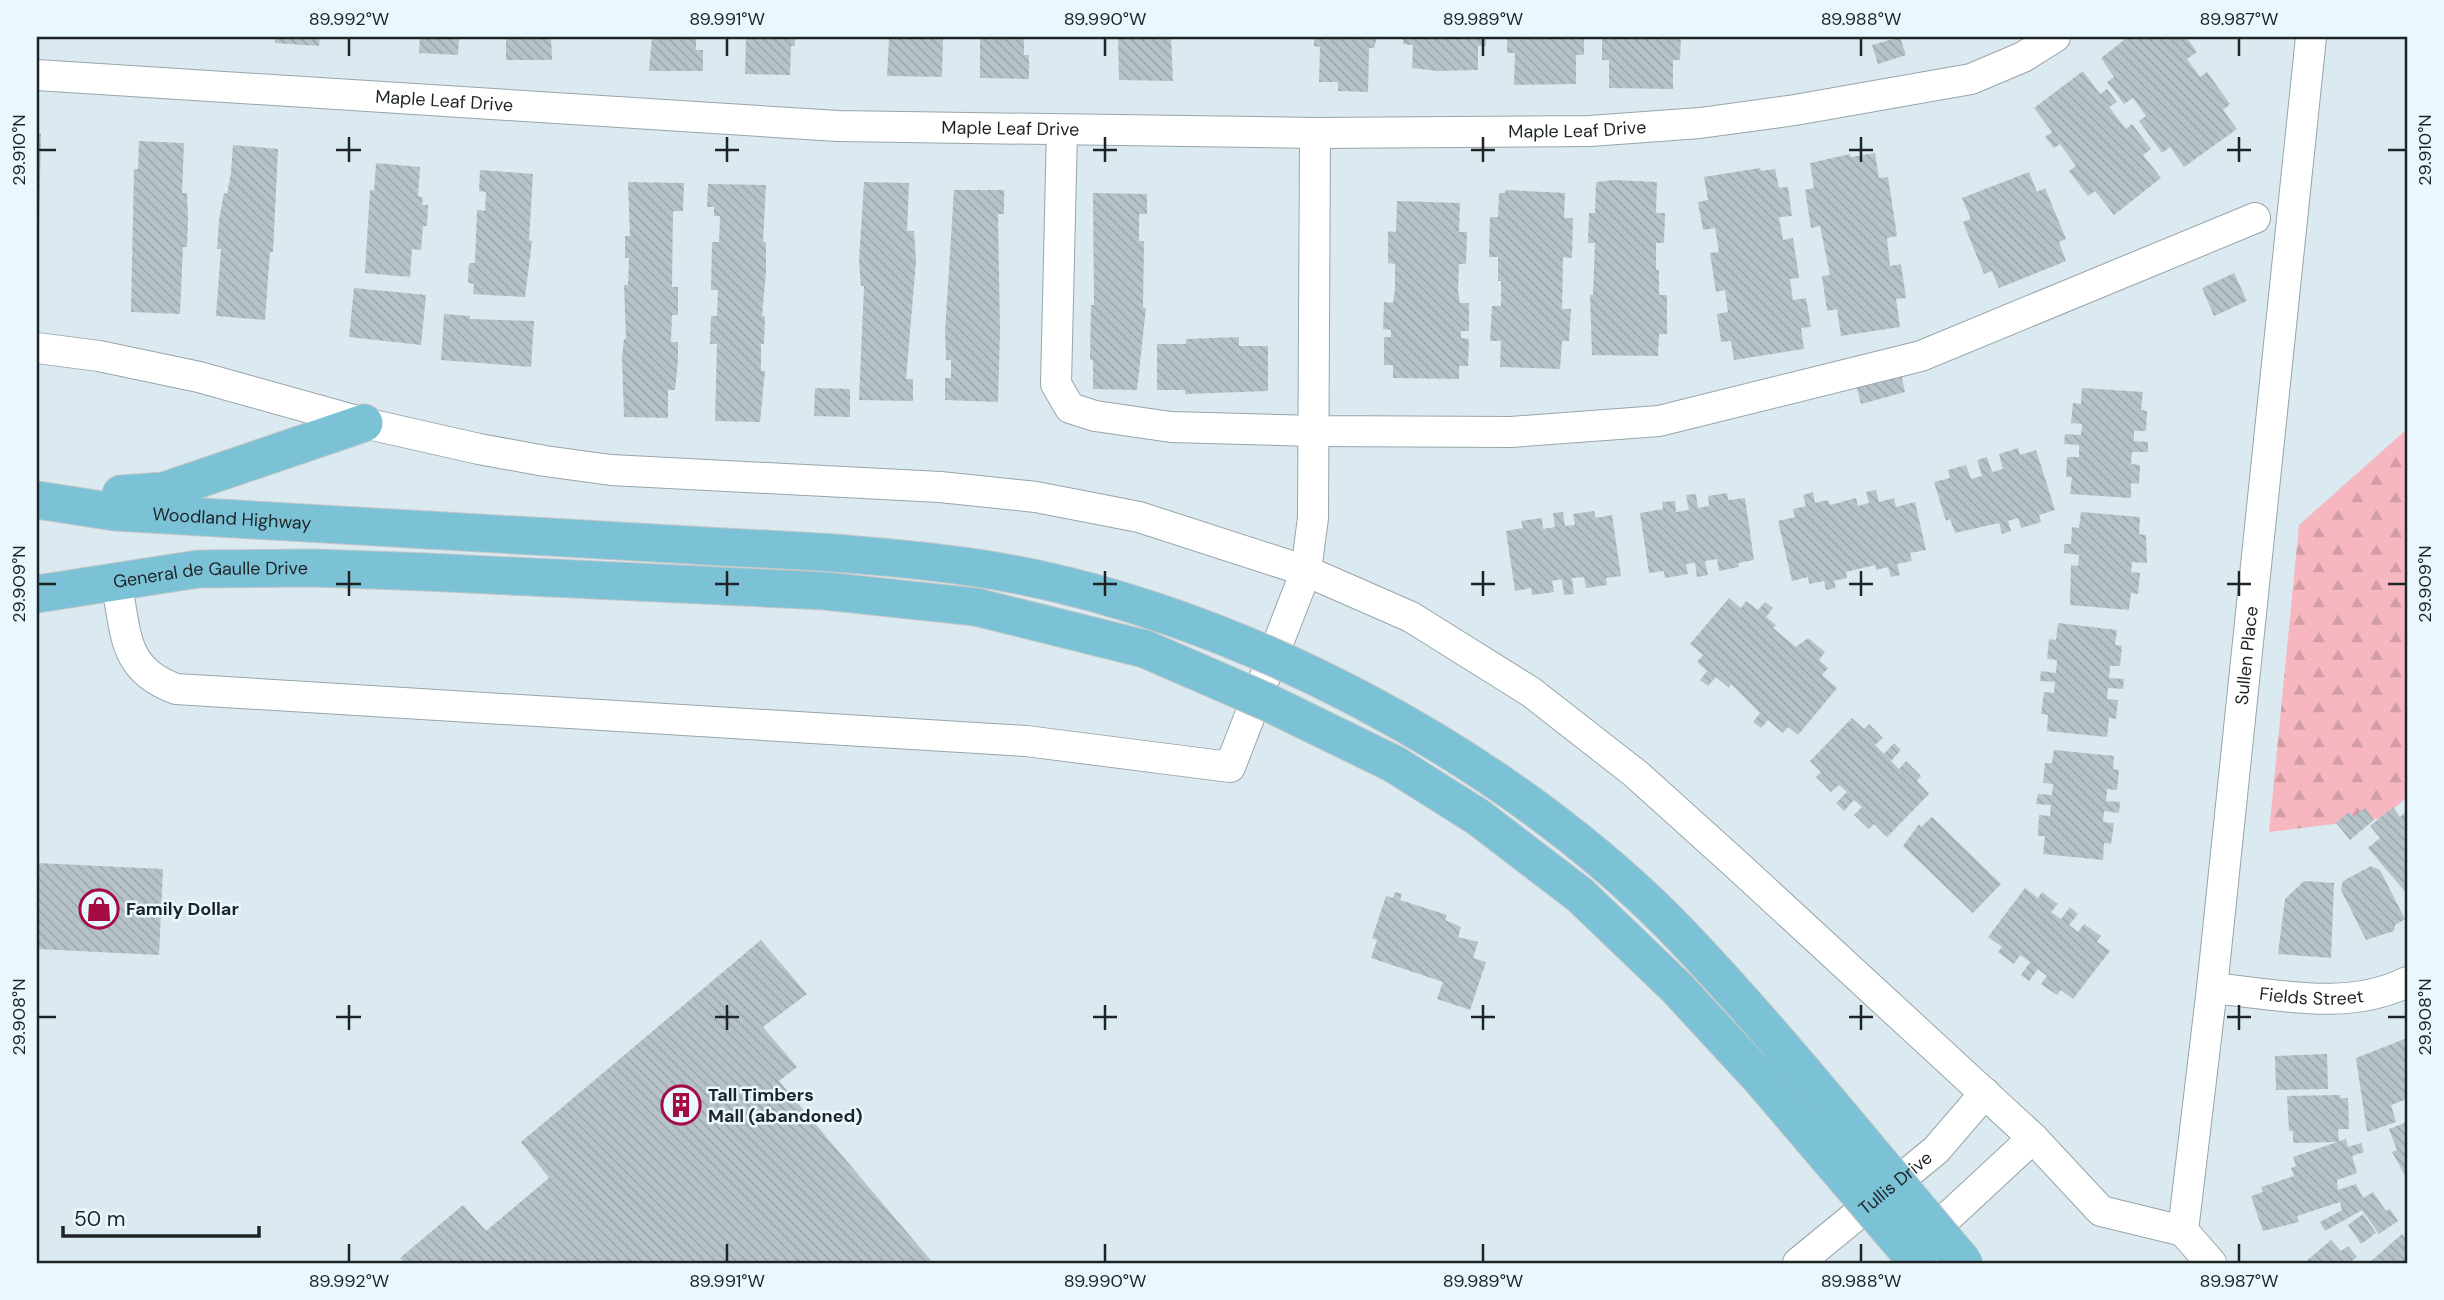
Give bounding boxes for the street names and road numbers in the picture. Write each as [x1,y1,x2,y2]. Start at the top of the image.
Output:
street label: Maple Leaf Drive [375,85,514,117]
street label: Maple Leaf Drive [1508,115,1647,144]
street label: Maple Leaf Drive [941,116,1080,142]
street label: Woodland Highway [152,502,312,535]
street label: General de Gaulle Drive [111,556,308,594]
street label: Sullen Place [2230,605,2264,706]
street label: Fields Street [2258,982,2365,1011]
street label: Tullis Drive [1854,1146,1937,1220]

